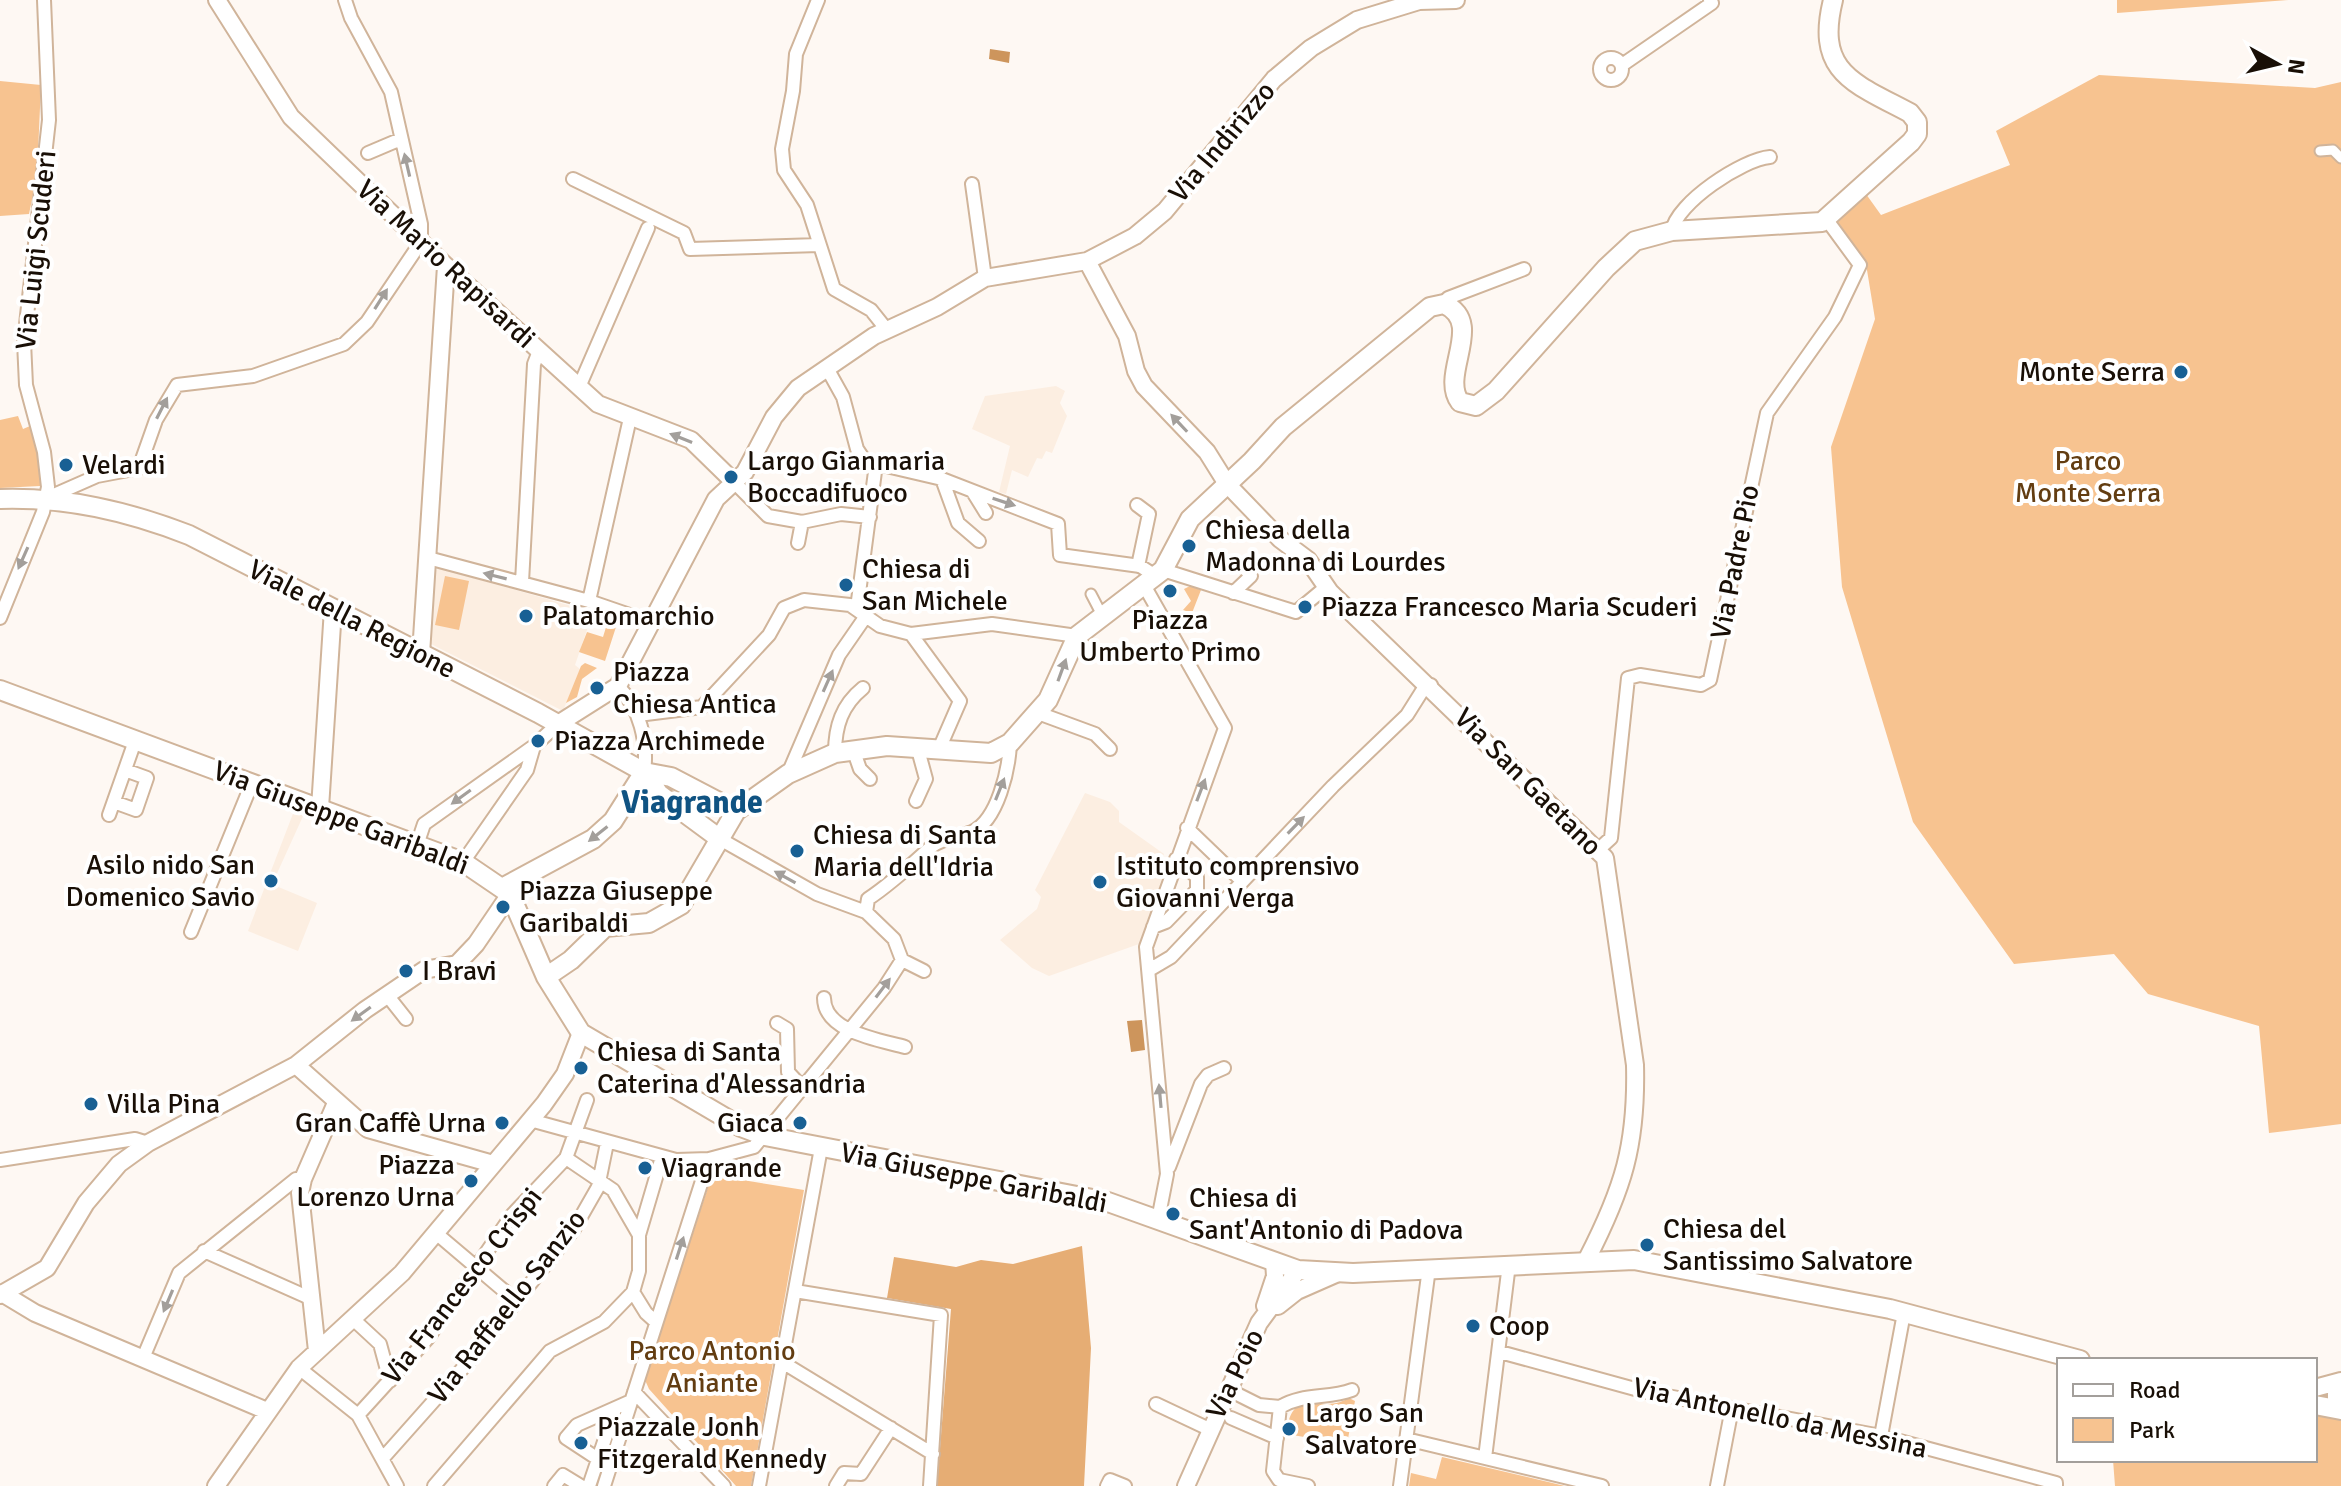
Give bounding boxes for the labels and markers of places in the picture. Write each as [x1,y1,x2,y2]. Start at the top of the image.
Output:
place label: Monte Serra [2019,355,2165,389]
marker: Monte Serra [2172,363,2190,381]
place label: Largo Gianmaria Boccadifuoco [747,444,945,510]
place label: Velardi [82,448,166,482]
marker: Velardi [57,456,75,474]
marker: Largo Gianmaria Boccadifuoco [722,468,740,486]
place label: Chiesa della Madonna di Lourdes [1205,513,1445,579]
marker: Chiesa della Madonna di Lourdes [1180,537,1198,555]
place label: Chiesa di San Michele [862,552,1008,618]
marker: Chiesa di San Michele [837,576,855,594]
marker: Piazza Umberto Primo [1161,582,1179,600]
place label: Piazza Francesco Maria Scuderi [1321,590,1697,624]
marker: Piazza Francesco Maria Scuderi [1296,598,1314,616]
place label: Palatomarchio [542,599,715,633]
place label: Piazza Umberto Primo [1079,603,1261,669]
marker: Palatomarchio [517,607,535,625]
place label: Piazza Chiesa Antica [613,655,777,721]
marker: Piazza Chiesa Antica [588,679,606,697]
place label: Piazza Archimede [554,724,765,758]
marker: Piazza Archimede [529,732,547,750]
place label: Chiesa di Santa Maria dell'Idria [813,818,997,884]
marker: Chiesa di Santa Maria dell'Idria [788,842,806,860]
place label: Asilo nido San Domenico Savio [66,848,255,914]
place label: Istituto comprensivo Giovanni Verga [1116,849,1360,915]
marker: Asilo nido San Domenico Savio [262,872,280,890]
marker: Istituto comprensivo Giovanni Verga [1091,873,1109,891]
place label: Piazza Giuseppe Garibaldi [519,874,713,940]
marker: Piazza Giuseppe Garibaldi [494,898,512,916]
place label: I Bravi [422,954,497,988]
marker: I Bravi [397,962,415,980]
place label: Chiesa di Santa Caterina d'Alessandria [597,1035,866,1101]
marker: Chiesa di Santa Caterina d'Alessandria [572,1059,590,1077]
place label: Villa Pina [107,1087,220,1121]
marker: Villa Pina [82,1095,100,1113]
place label: Gran Caffè Urna [295,1106,486,1140]
place label: Giaca [717,1106,784,1140]
marker: Gran Caffè Urna [493,1114,511,1132]
marker: Giaca [791,1114,809,1132]
place label: Piazza Lorenzo Urna [296,1148,455,1214]
place label: Viagrande [661,1151,782,1185]
marker: Viagrande [636,1159,654,1177]
marker: Piazza Lorenzo Urna [462,1172,480,1190]
place label: Chiesa di Sant'Antonio di Padova [1189,1181,1464,1247]
marker: Chiesa di Sant'Antonio di Padova [1164,1205,1182,1223]
place label: Chiesa del Santissimo Salvatore [1663,1212,1913,1278]
marker: Chiesa del Santissimo Salvatore [1638,1236,1656,1254]
place label: Coop [1489,1309,1550,1343]
marker: Coop [1464,1317,1482,1335]
place label: Largo San Salvatore [1305,1396,1424,1462]
place label: Piazzale Jonh Fitzgerald Kennedy [597,1410,827,1476]
marker: Largo San Salvatore [1280,1420,1298,1438]
marker: Piazzale Jonh Fitzgerald Kennedy [572,1434,590,1452]

